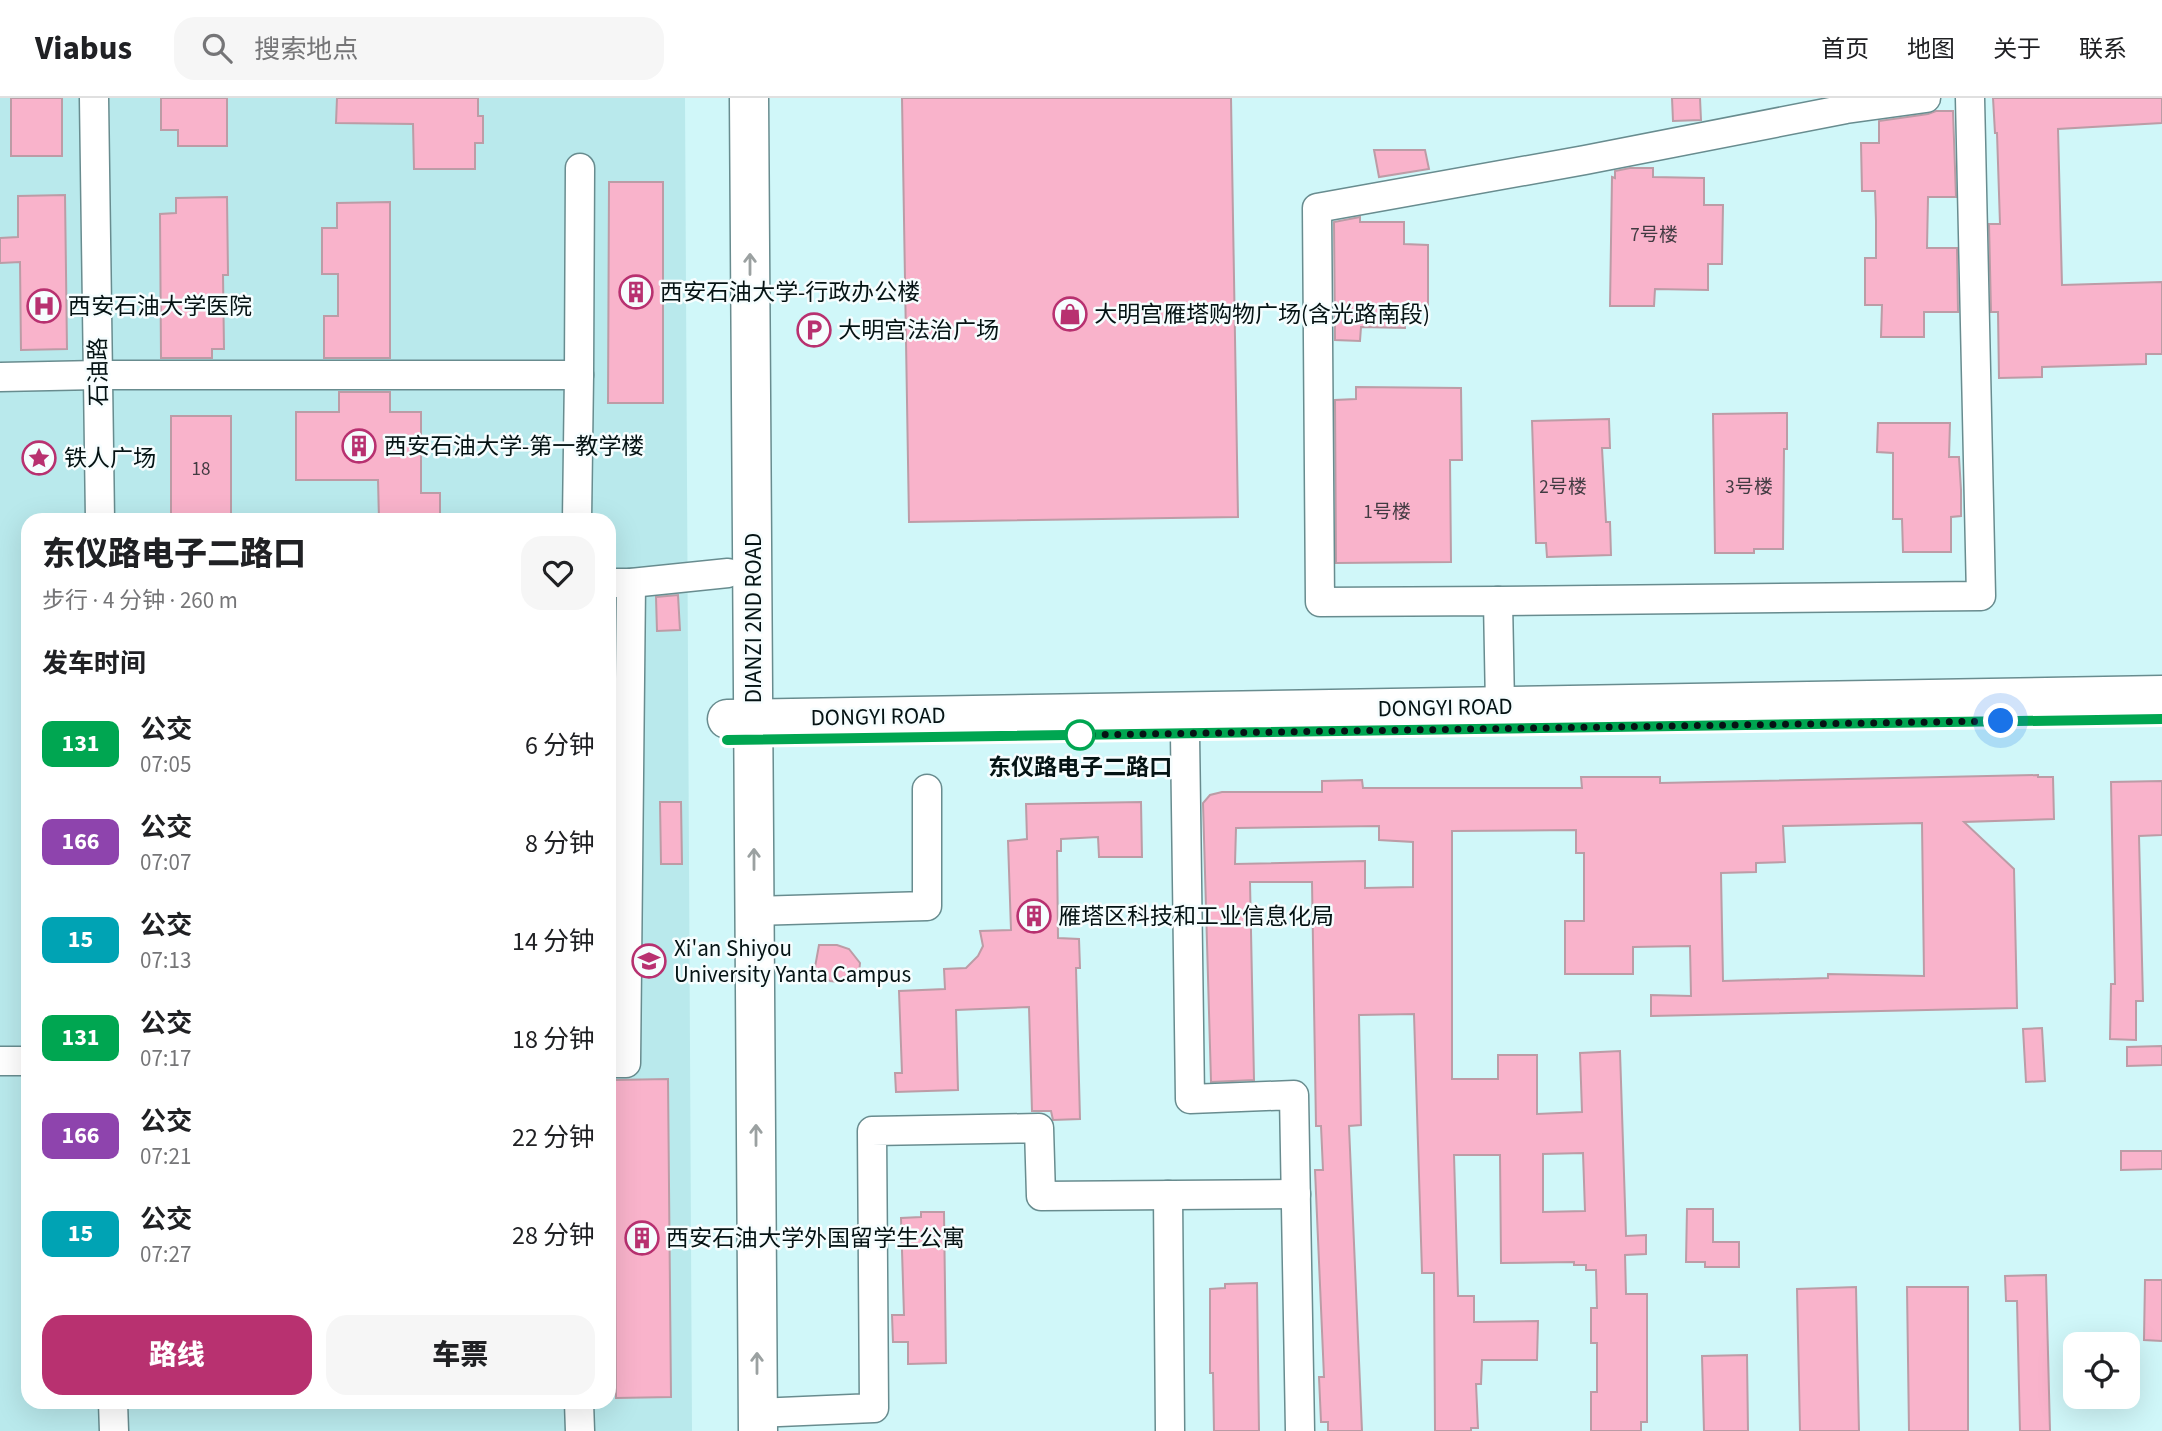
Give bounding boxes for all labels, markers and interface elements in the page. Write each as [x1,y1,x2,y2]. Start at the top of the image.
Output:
search box [174,17,664,80]
text: Viabus [35,25,132,72]
icon: search [198,29,236,67]
text: 搜索地点 [254,31,358,68]
text: 首页 [1821,32,1869,67]
text: 地图 [1907,32,1955,67]
text: 关于 [1993,32,2041,67]
text: 联系 [2079,32,2127,67]
house number: 7号楼 [1630,222,1678,249]
one-way arrow [743,253,757,276]
building icon: 西安石油大学-行政办公楼 [617,273,655,311]
place label: 西安石油大学-行政办公楼 [660,276,920,309]
hospital icon: 西安石油大学医院 [25,287,63,325]
place label: 西安石油大学医院 [68,290,252,323]
shop icon: 大明宫雁塔购物广场(含光路南段) [1051,295,1089,333]
place label: 大明宫雁塔购物广场(含光路南段) [1094,298,1430,331]
parking icon: 大明宫法治广场 [795,311,833,349]
place label: 大明宫法治广场 [838,314,999,347]
street label: 石油路 [81,337,116,407]
building icon: 西安石油大学-第一教学楼 [340,427,378,465]
place label: 西安石油大学-第一教学楼 [384,430,644,463]
place icon: 铁人广场 [20,439,58,477]
place label: 铁人广场 [64,442,156,475]
house number: 18 [192,456,210,483]
house number: 2号楼 [1539,474,1587,501]
house number: 3号楼 [1725,474,1773,501]
house number: 1号楼 [1363,499,1411,526]
text: 东仪路电子二路口 [42,531,306,578]
street label: DIANZI 2ND ROAD [737,533,770,703]
button: heart [521,536,595,610]
text: 步行 · 4 分钟 · 260 m [42,584,238,617]
text: 发车时间 [42,645,146,682]
street label: DONGYI ROAD [1377,690,1513,725]
street label: DONGYI ROAD [810,699,946,734]
your location [1983,703,2018,738]
text: 公交 [140,711,192,748]
marker: 东仪路电子二路口 [1065,720,1095,750]
text: 131 [61,726,100,761]
text: 6 分钟 [525,727,595,764]
text: 07:05 [140,748,191,781]
place label: 东仪路电子二路口 [988,751,1172,784]
text: 公交 [140,809,192,846]
text: 166 [61,824,100,859]
text: 8 分钟 [525,825,595,862]
text: 07:07 [140,846,191,879]
one-way arrow [747,848,761,871]
building icon: 雁塔区科技和工业信息化局 [1015,897,1053,935]
place label: 雁塔区科技和工业信息化局 [1058,900,1334,933]
text: 公交 [140,907,192,944]
text: 15 [68,922,93,957]
text: 14 分钟 [512,923,595,960]
place label: Xi'an Shiyou University Yanta Campus [674,932,911,991]
school or university icon: Xi'an Shiyou University Yanta Campus [630,942,668,980]
text: 07:13 [140,944,191,977]
text: 公交 [140,1005,192,1042]
text: 131 [61,1020,100,1055]
text: 18 分钟 [512,1021,595,1058]
text: 07:17 [140,1042,191,1075]
text: 公交 [140,1103,192,1140]
text: 166 [61,1118,100,1153]
text: 22 分钟 [512,1119,595,1156]
one-way arrow [749,1124,763,1147]
text: 07:21 [140,1140,191,1173]
text: 公交 [140,1201,192,1238]
text: 15 [68,1216,93,1251]
text: 28 分钟 [512,1217,595,1254]
building icon: 西安石油大学外国留学生公寓 [623,1219,661,1257]
place label: 西安石油大学外国留学生公寓 [666,1222,965,1255]
text: 07:27 [140,1238,191,1271]
button: 路线 [42,1315,312,1395]
button: 车票 [326,1315,595,1395]
map controls [2063,1332,2140,1409]
button: locate [2063,1332,2140,1409]
one-way arrow [750,1352,764,1375]

